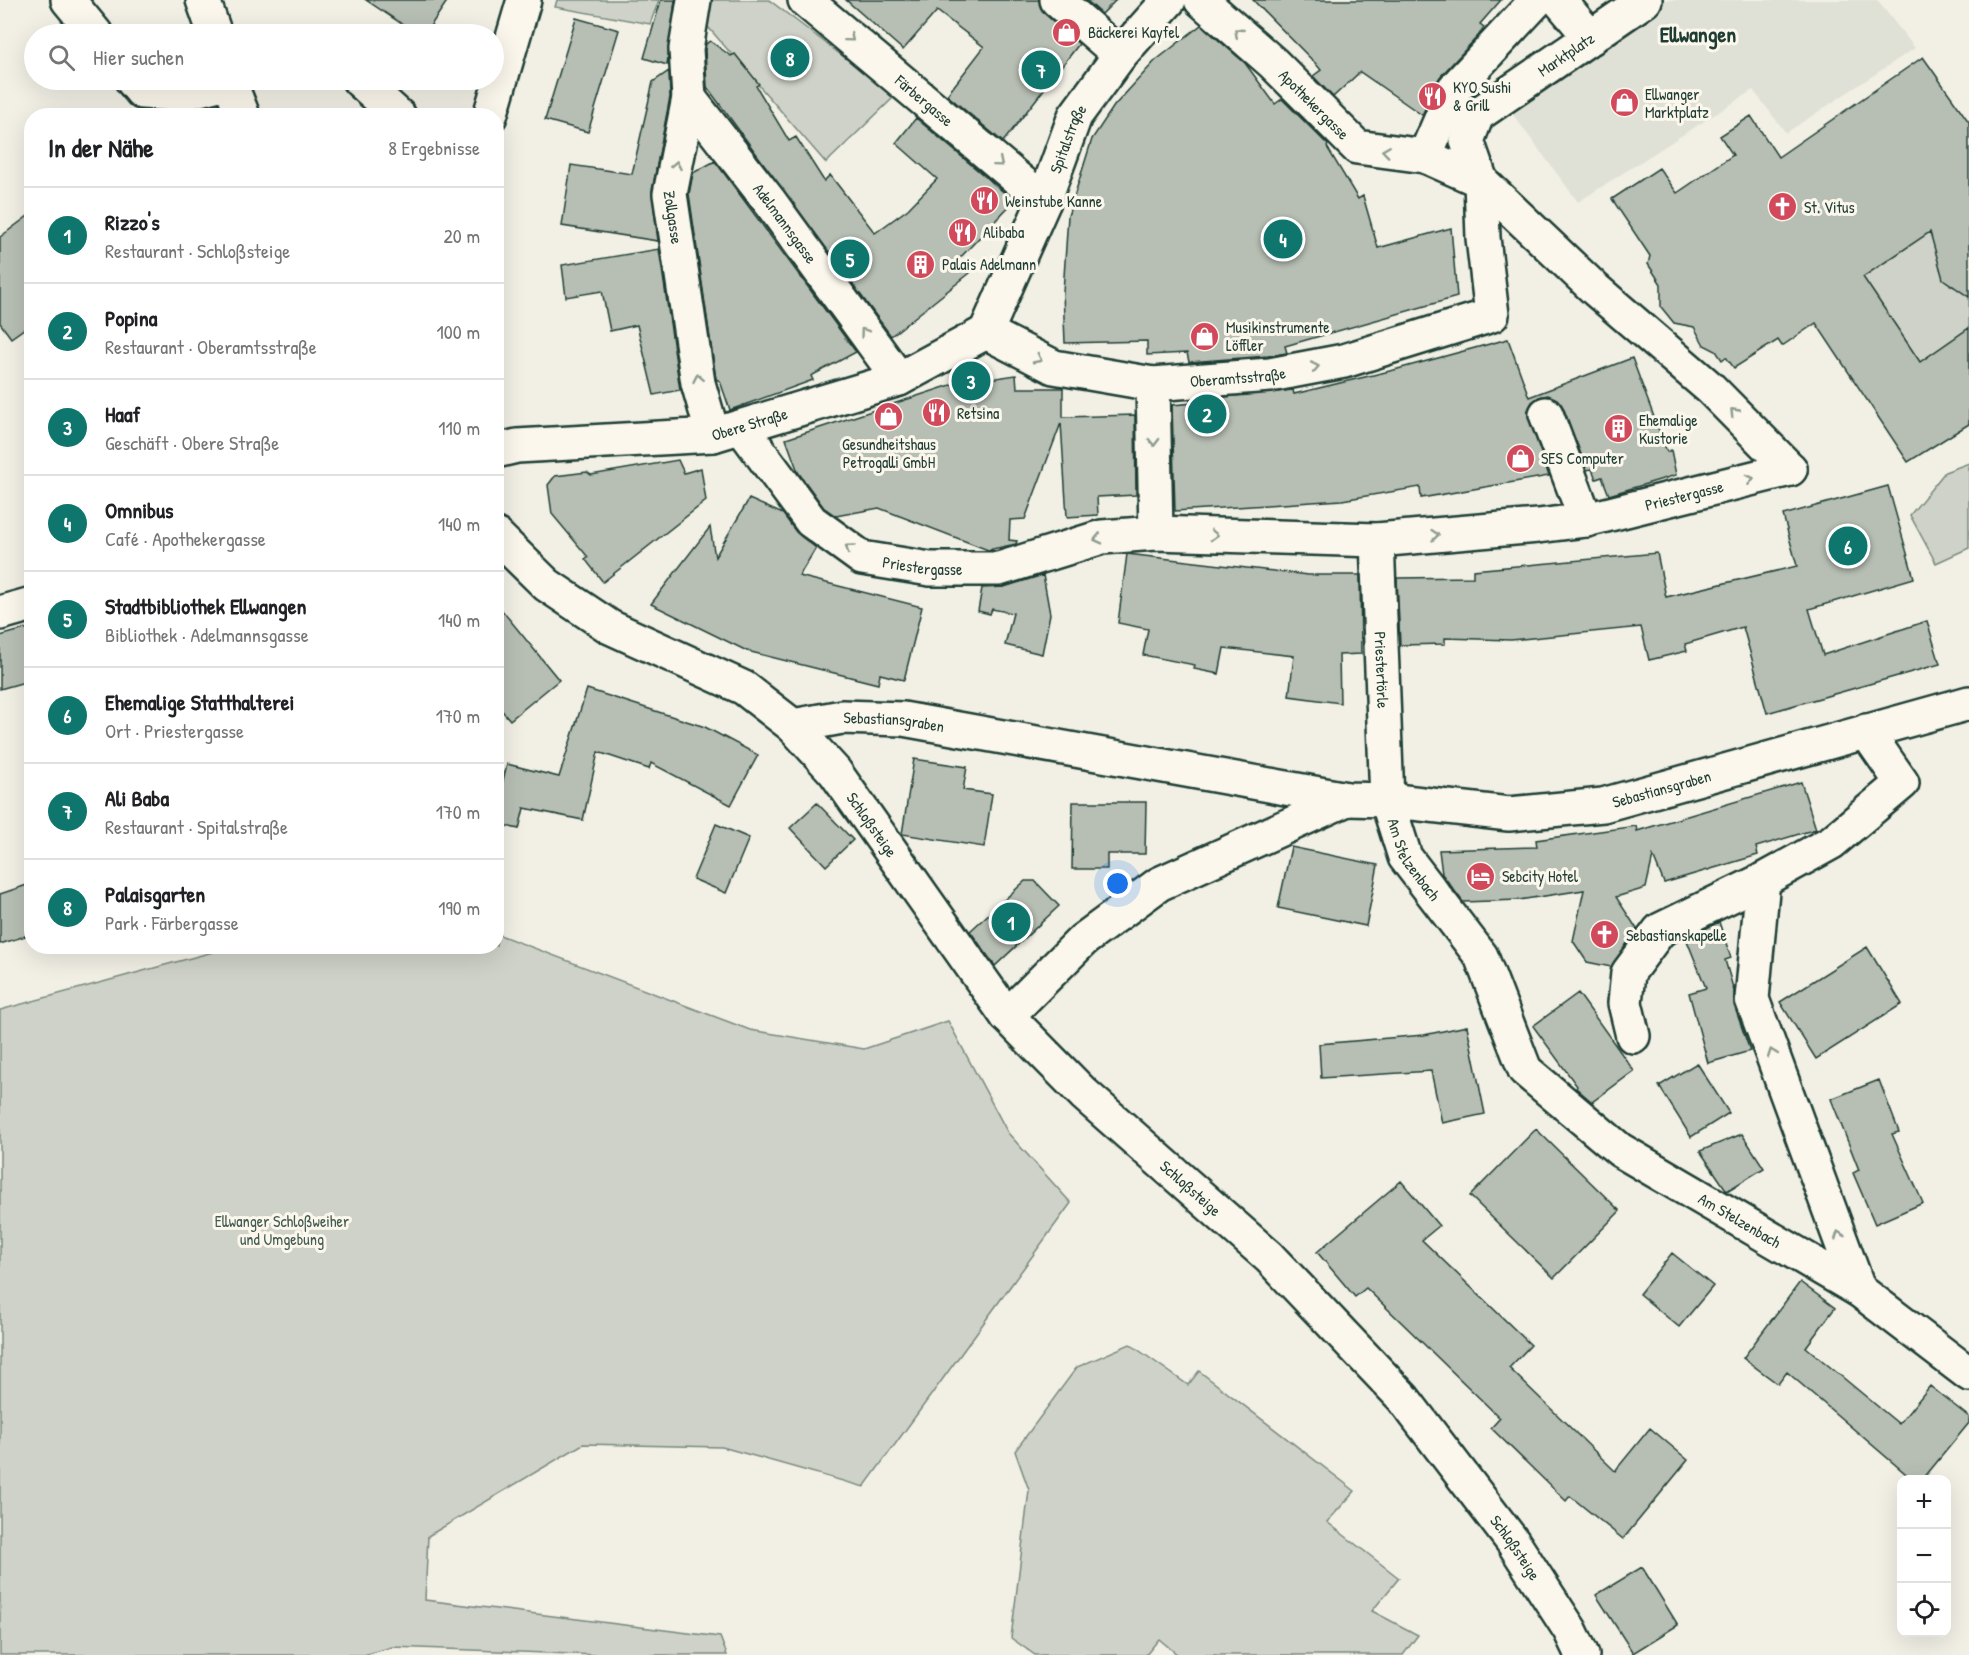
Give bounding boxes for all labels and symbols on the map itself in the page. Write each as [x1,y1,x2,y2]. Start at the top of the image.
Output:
shop icon: Bäckerei Kayfel [1051,16,1083,48]
district label: Ellwangen [1660,19,1736,50]
place label: Bäckerei Kayfel [1088,21,1180,43]
street label: Marktplatz [1533,27,1599,81]
one-way arrow [1234,28,1245,39]
one-way arrow [843,30,854,41]
pin: 8 [770,36,810,80]
pin: 7 [1022,48,1060,92]
street label: Apothekergasse [1274,64,1355,145]
street label: Färbergasse [890,69,959,132]
place label: KYO Sushi & Grill [1453,76,1511,116]
restaurant icon: KYO Sushi & Grill [1416,80,1448,112]
place label: Ellwanger Marktplatz [1645,83,1709,123]
shop icon: Ellwanger Marktplatz [1608,87,1640,119]
street label: Spitalstraße [1044,99,1092,176]
one-way arrow [1382,145,1391,157]
one-way arrow [992,156,1003,167]
one-way arrow [669,160,682,170]
street label: Adelmannsgasse [748,179,823,268]
restaurant icon: Weinstube Kanne [968,185,1000,217]
street label: Zollgasse [659,189,688,246]
place label: Weinstube Kanne [1005,190,1103,212]
church icon: St. Vitus [1767,191,1799,223]
place label: St. Vitus [1804,196,1855,218]
restaurant icon: Alibaba [946,216,978,248]
pin: 4 [1264,216,1302,262]
place label: Alibaba [983,221,1024,243]
pin: 5 [830,236,870,282]
building icon: Palais Adelmann [905,248,937,280]
place label: Palais Adelmann [942,253,1036,275]
place label: Musikinstrumente Löffler [1226,316,1330,356]
shop icon: Musikinstrumente Löffler [1189,320,1221,352]
one-way arrow [861,327,872,338]
one-way arrow [1032,351,1043,363]
pin: 3 [952,358,990,404]
street label: Oberamtsstraße [1189,361,1288,392]
one-way arrow [1310,361,1320,374]
one-way arrow [692,374,705,384]
pin: 2 [1188,392,1226,436]
restaurant icon: Retsina [920,397,952,429]
shop icon: Gesundheitshaus Petrogalli GmbH [873,400,905,432]
street label: Obere Straße [709,402,791,446]
place label: Retsina [957,402,999,424]
place label: Ehemalige Kustorie [1639,409,1698,449]
one-way arrow [1731,409,1742,420]
building icon: Ehemalige Kustorie [1602,413,1634,445]
place label: Gesundheitshaus Petrogalli GmbH [842,433,936,473]
one-way arrow [1148,438,1160,447]
shop icon: SES Computer [1504,442,1536,474]
place label: SES Computer [1541,447,1624,469]
one-way arrow [1745,474,1755,487]
street label: Priestergasse [1643,475,1726,516]
pin: 6 [1828,524,1868,568]
one-way arrow [1210,529,1219,541]
one-way arrow [1430,529,1440,542]
one-way arrow [1093,531,1103,544]
one-way arrow [844,544,855,555]
street label: Priestergasse [881,551,963,580]
street label: Priestertörle [1370,631,1394,709]
street label: Sebastiansgraben [843,706,946,737]
street label: Sebastiansgraben [1610,764,1713,813]
street label: Schloßsteige [842,788,903,862]
street label: Am Stelzenbach [1382,815,1446,905]
hotel icon: Sebcity Hotel [1465,860,1497,892]
place label: Sebcity Hotel [1502,865,1579,887]
your location [1103,869,1132,898]
pin: 1 [992,900,1030,944]
church icon: Sebastianskapelle [1589,919,1621,951]
place label: Sebastianskapelle [1626,924,1728,946]
one-way arrow [1766,1048,1779,1058]
street label: Schloßsteige [1155,1155,1226,1221]
street label: Am Stelzenbach [1694,1187,1785,1253]
park label: Ellwanger Schloßweiher und Umgebung [215,1210,349,1250]
one-way arrow [1834,1231,1847,1241]
street label: Schloßsteige [1485,1510,1546,1585]

